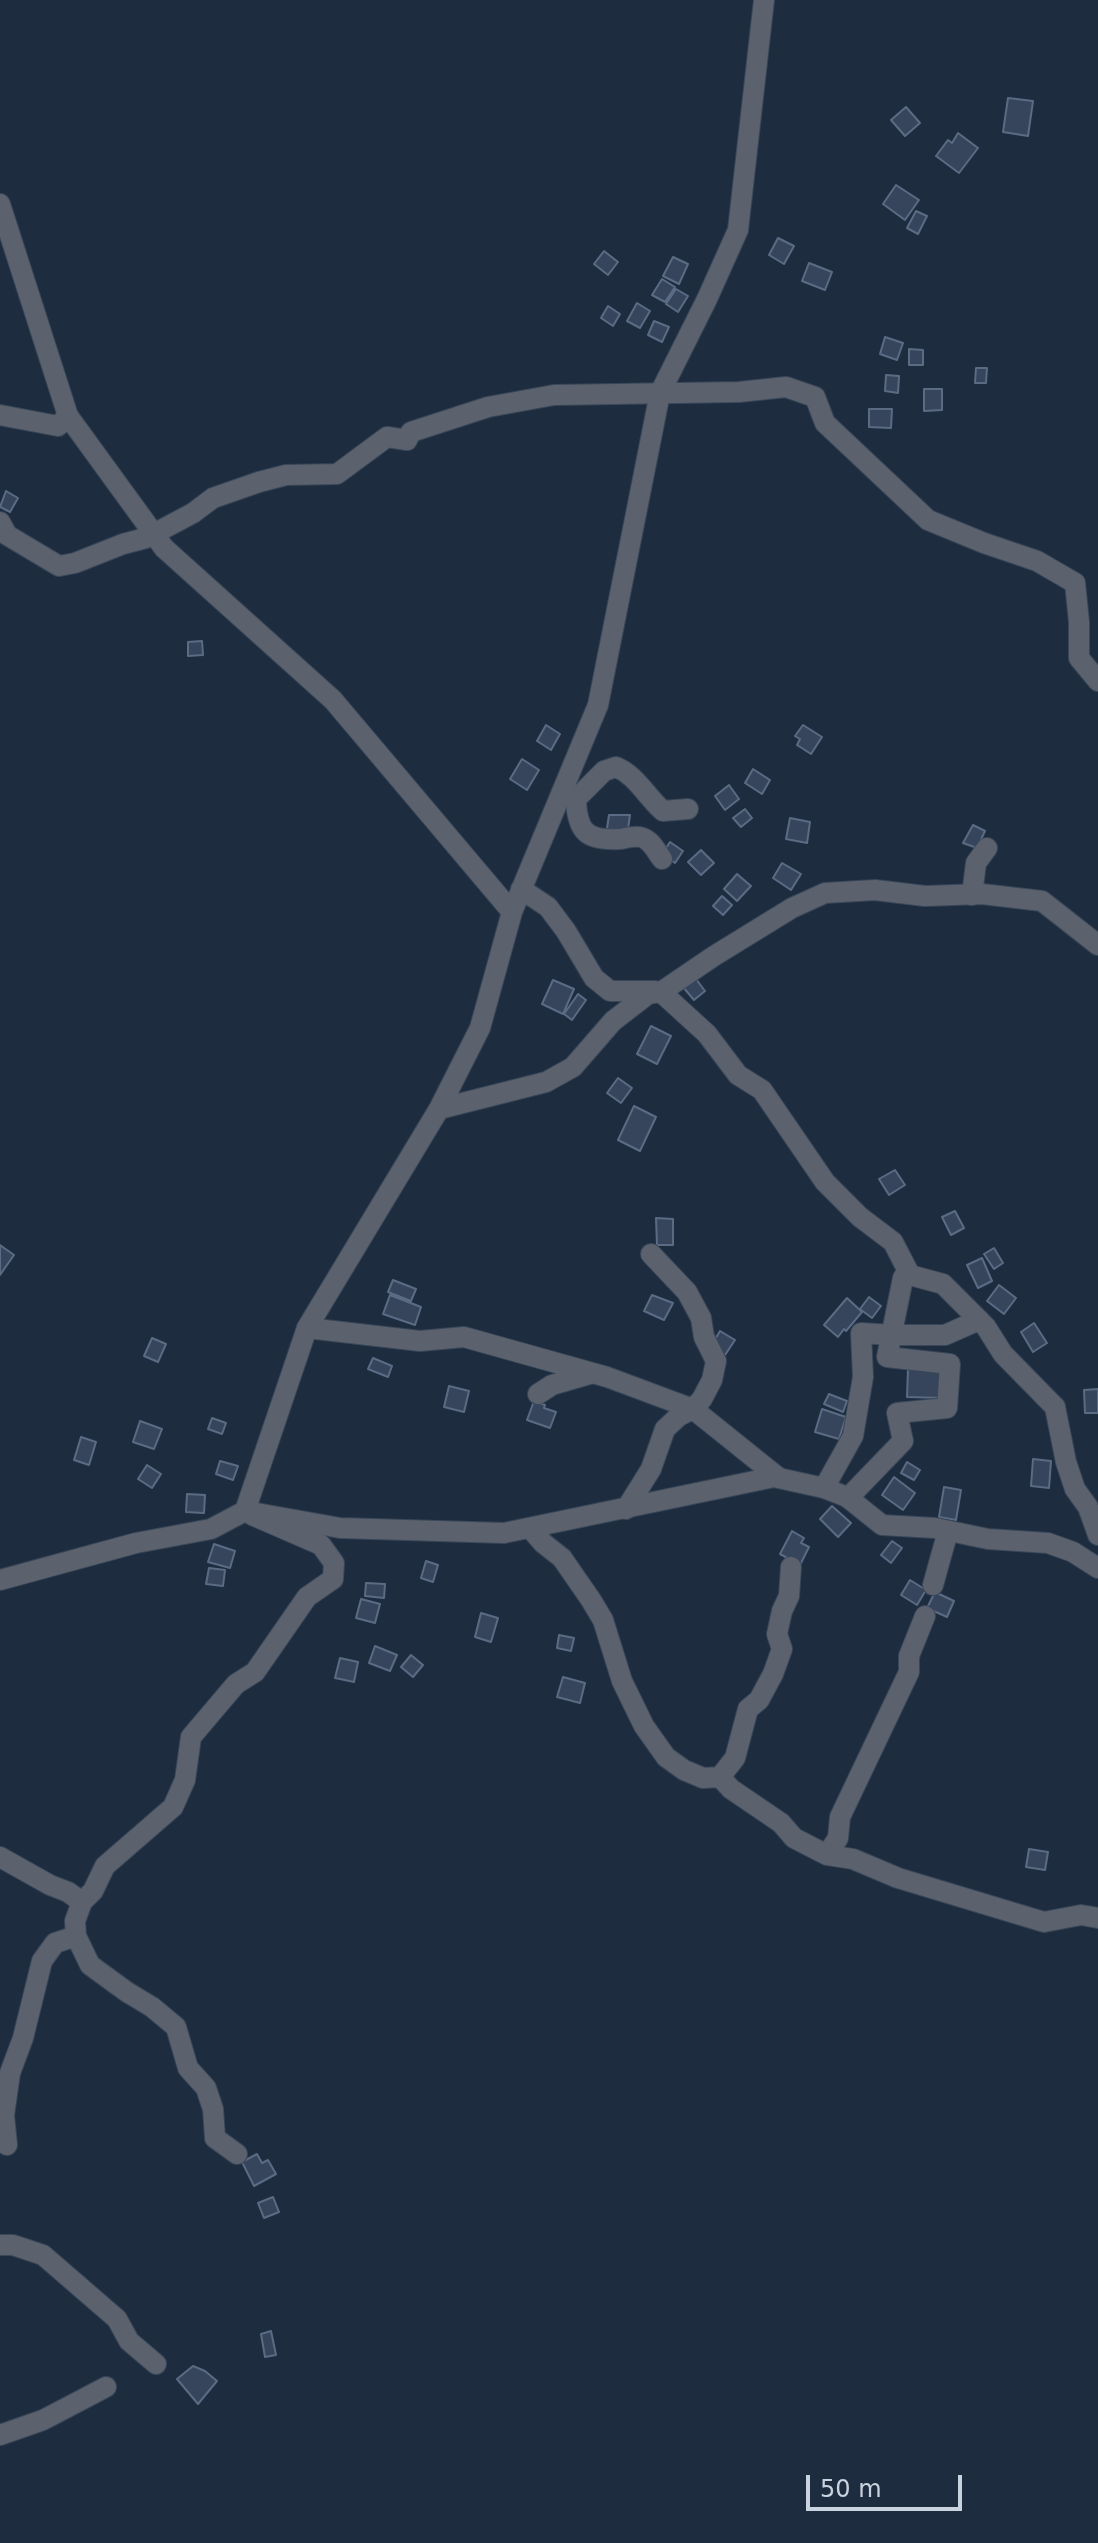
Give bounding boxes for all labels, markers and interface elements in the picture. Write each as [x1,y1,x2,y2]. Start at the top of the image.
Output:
scale bar [810,2459,966,2509]
text: 50 m [820,2475,882,2503]

